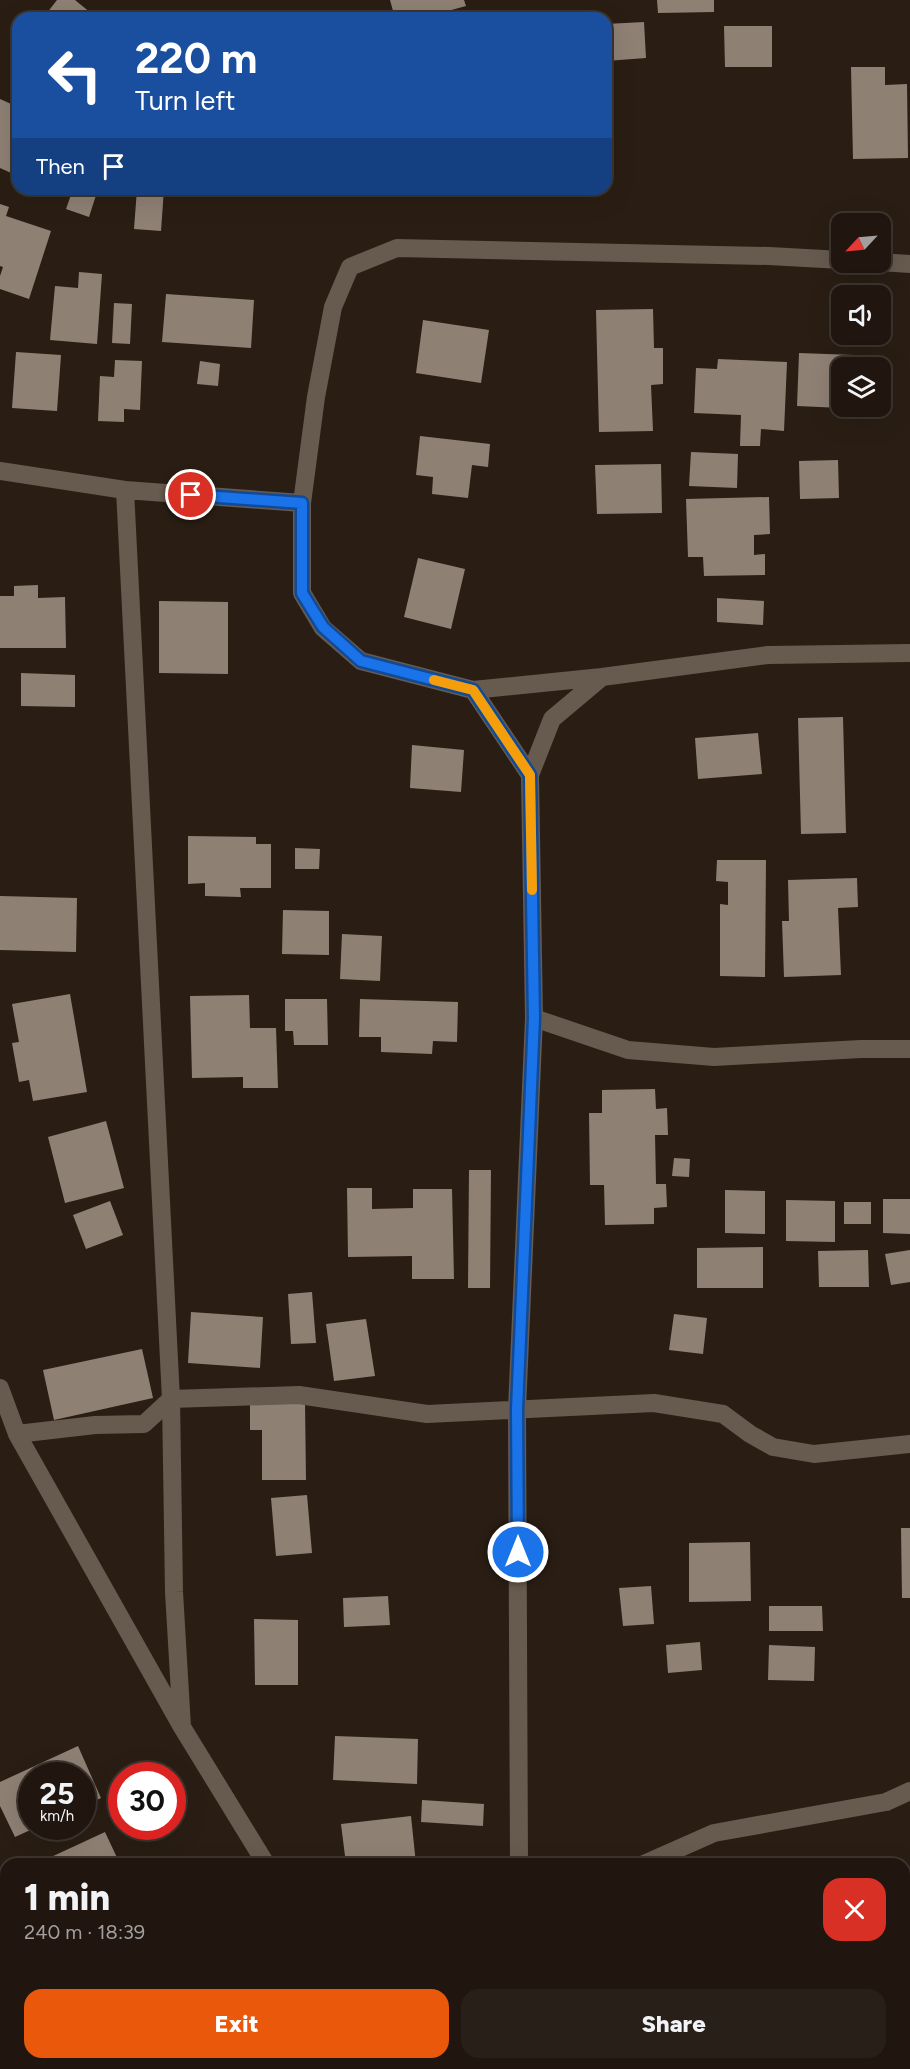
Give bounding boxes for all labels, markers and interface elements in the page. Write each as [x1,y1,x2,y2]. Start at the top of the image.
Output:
text: 220 m [135,33,257,84]
icon: left [36,36,114,114]
text: Turn left [135,84,235,117]
icon: arrive [97,150,130,183]
text: Then [36,153,85,180]
north arrow [831,213,891,273]
map controls [831,213,891,417]
button: sound [831,285,891,345]
button: layers [831,357,891,417]
pin [165,469,216,520]
icon: arrive [174,478,207,511]
position arrow [486,1520,550,1584]
speed limit sign: 30 [108,1762,186,1840]
text: 25 [40,1775,74,1812]
text: km/h [40,1807,74,1825]
text: 1 min [24,1876,110,1919]
button: close [823,1878,886,1941]
text: 240 m · 18:39 [24,1920,145,1944]
button: Exit [24,1989,449,2058]
button: Share [461,1989,886,2058]

